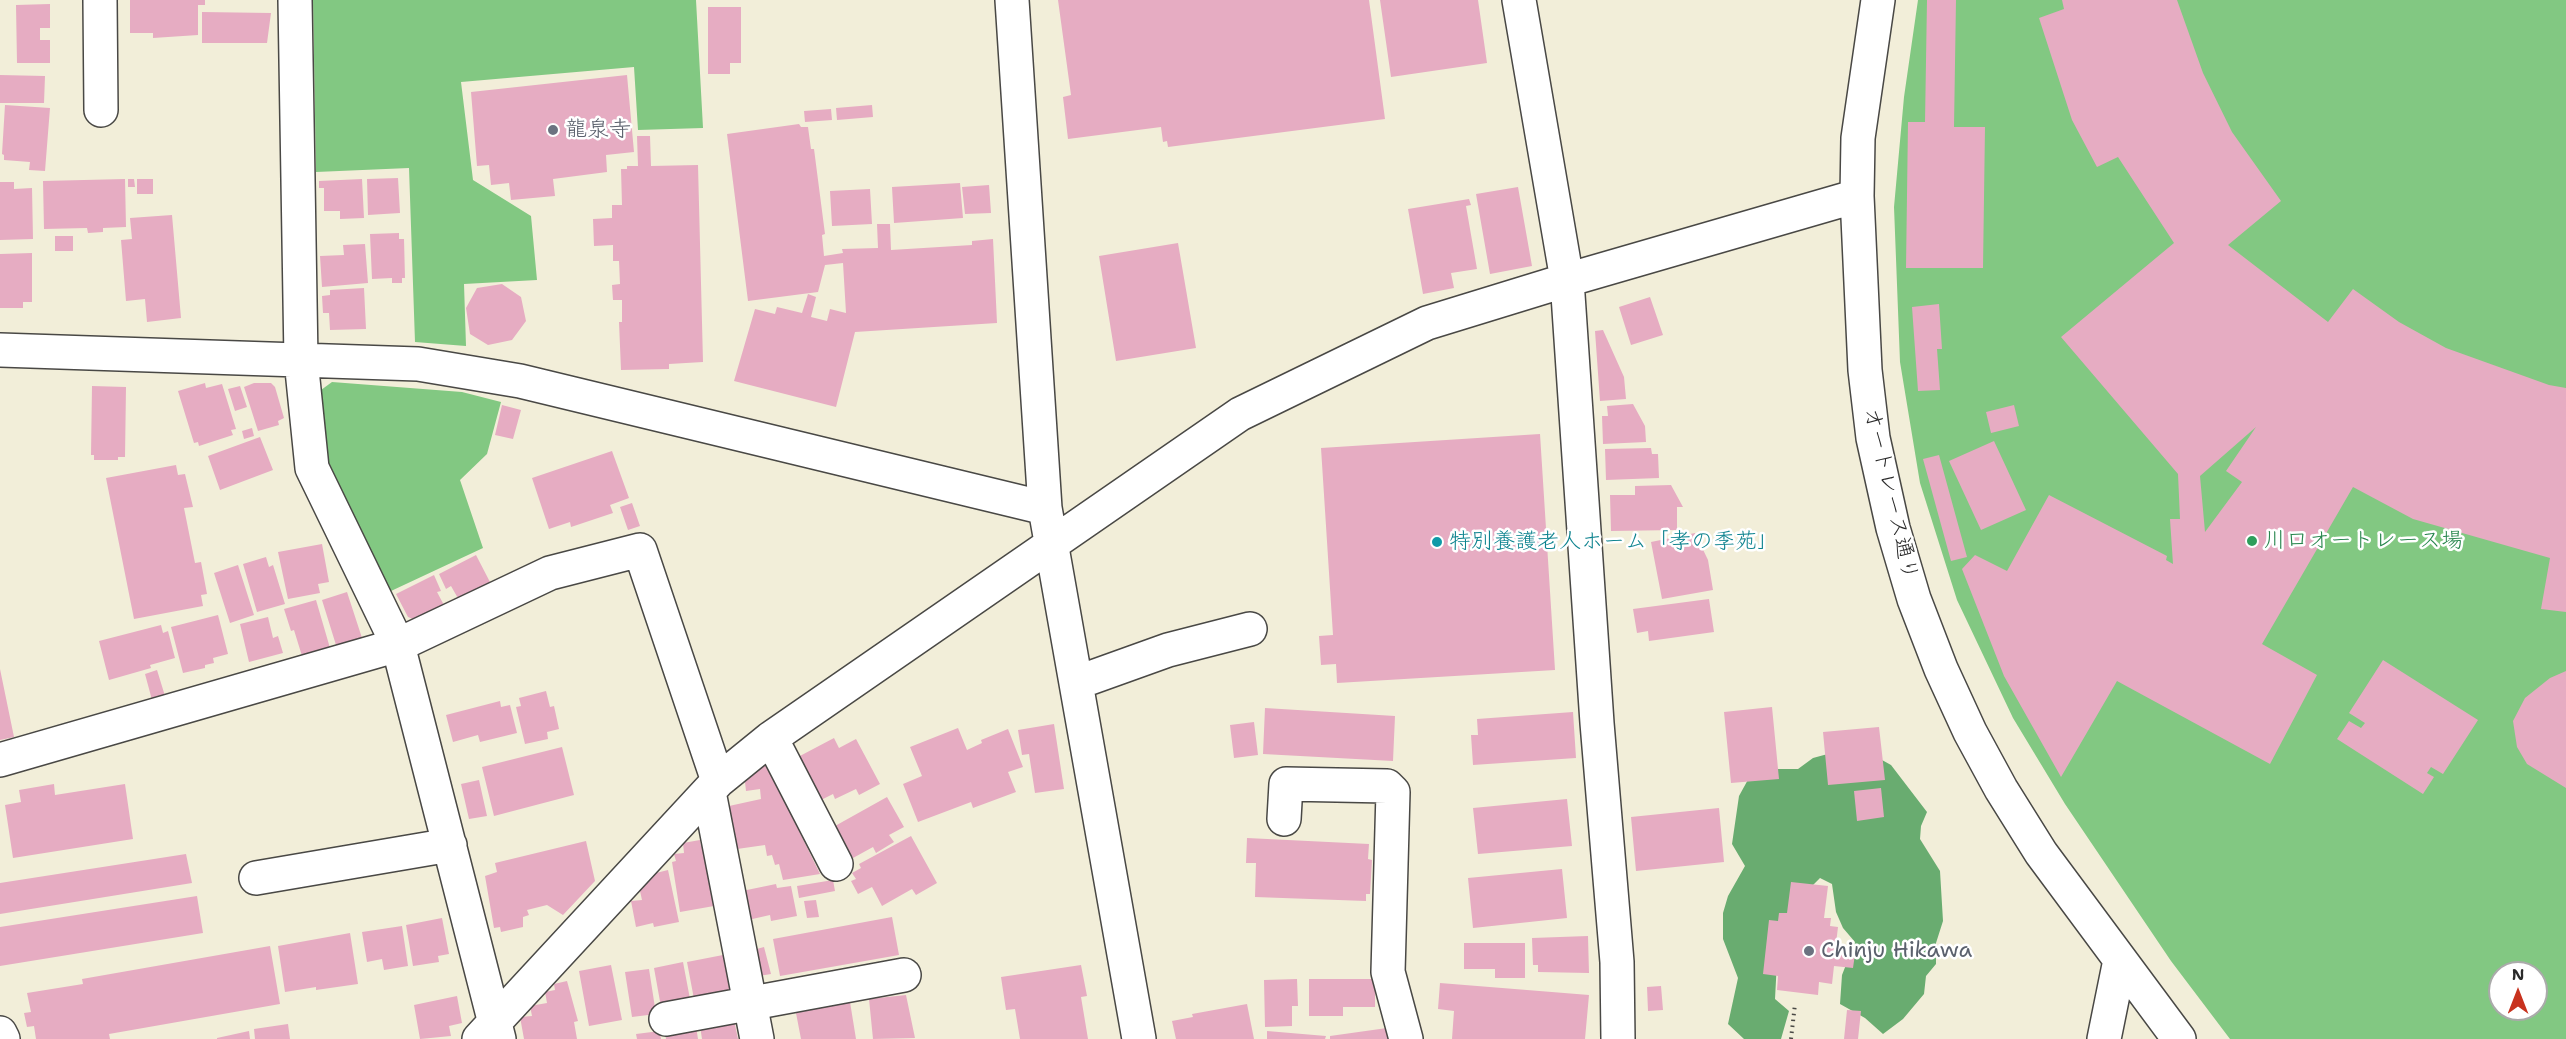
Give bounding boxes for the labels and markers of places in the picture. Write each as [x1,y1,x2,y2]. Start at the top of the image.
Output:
place label: 龍泉寺 [565,117,631,143]
marker: 龍泉寺 [546,123,560,137]
place label: 川口オートレース場 [2264,528,2463,554]
place label: 特別養護老人ホーム「孝の季苑」 [1449,529,1779,555]
marker: 川口オートレース場 [2245,534,2259,548]
marker: 特別養護老人ホーム「孝の季苑」 [1430,535,1444,549]
place label: Chinju Hikawa [1821,938,1972,964]
marker: Chinju Hikawa [1802,944,1816,958]

